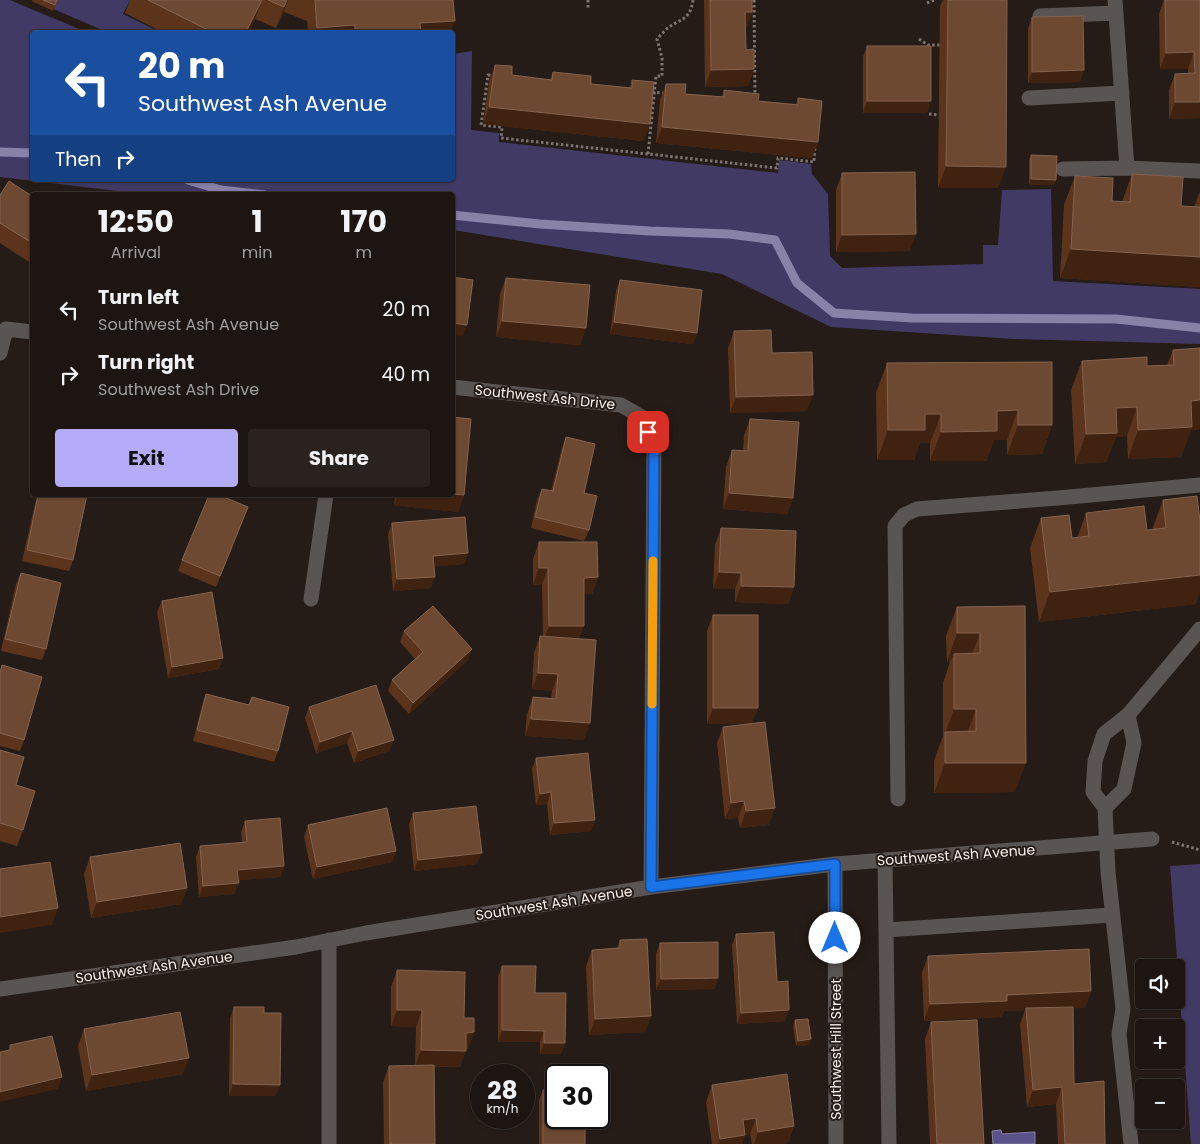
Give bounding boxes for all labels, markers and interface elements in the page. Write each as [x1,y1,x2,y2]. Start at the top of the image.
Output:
text: 20 m [138,41,225,90]
icon: left [55,50,120,115]
text: Southwest Ash Avenue [138,88,387,119]
icon: right [111,145,139,173]
text: Then [55,146,101,173]
text: 12:50 [98,200,174,243]
text: 1 [251,200,263,243]
text: 170 [340,200,387,243]
text: Arrival [111,241,161,264]
text: min [242,241,272,264]
text: m [355,241,372,264]
text: Turn left [98,284,179,311]
icon: left [55,296,83,324]
text: 20 m [382,296,430,323]
text: Southwest Ash Avenue [98,313,279,336]
text: Turn right [98,349,194,376]
icon: right [55,361,83,389]
text: 40 m [381,361,430,388]
text: Southwest Ash Drive [98,378,259,401]
street label: Southwest Ash Drive [474,380,616,414]
pin [627,411,669,453]
icon: arrive [634,418,662,446]
button: Exit [55,429,238,487]
button: Share [248,429,430,487]
street label: Southwest Ash Avenue [876,839,1036,871]
street label: Southwest Ash Avenue [474,881,634,925]
position arrow [808,911,860,963]
street label: Southwest Ash Avenue [74,946,234,988]
map controls [1135,959,1185,1129]
button: sound [1135,959,1185,1009]
street label: Southwest Hill Street [826,978,846,1120]
button: + [1135,1019,1185,1069]
speed limit sign: 30 [545,1064,610,1129]
text: 28 [487,1073,518,1108]
button: − [1135,1079,1185,1129]
text: km/h [487,1100,518,1117]

